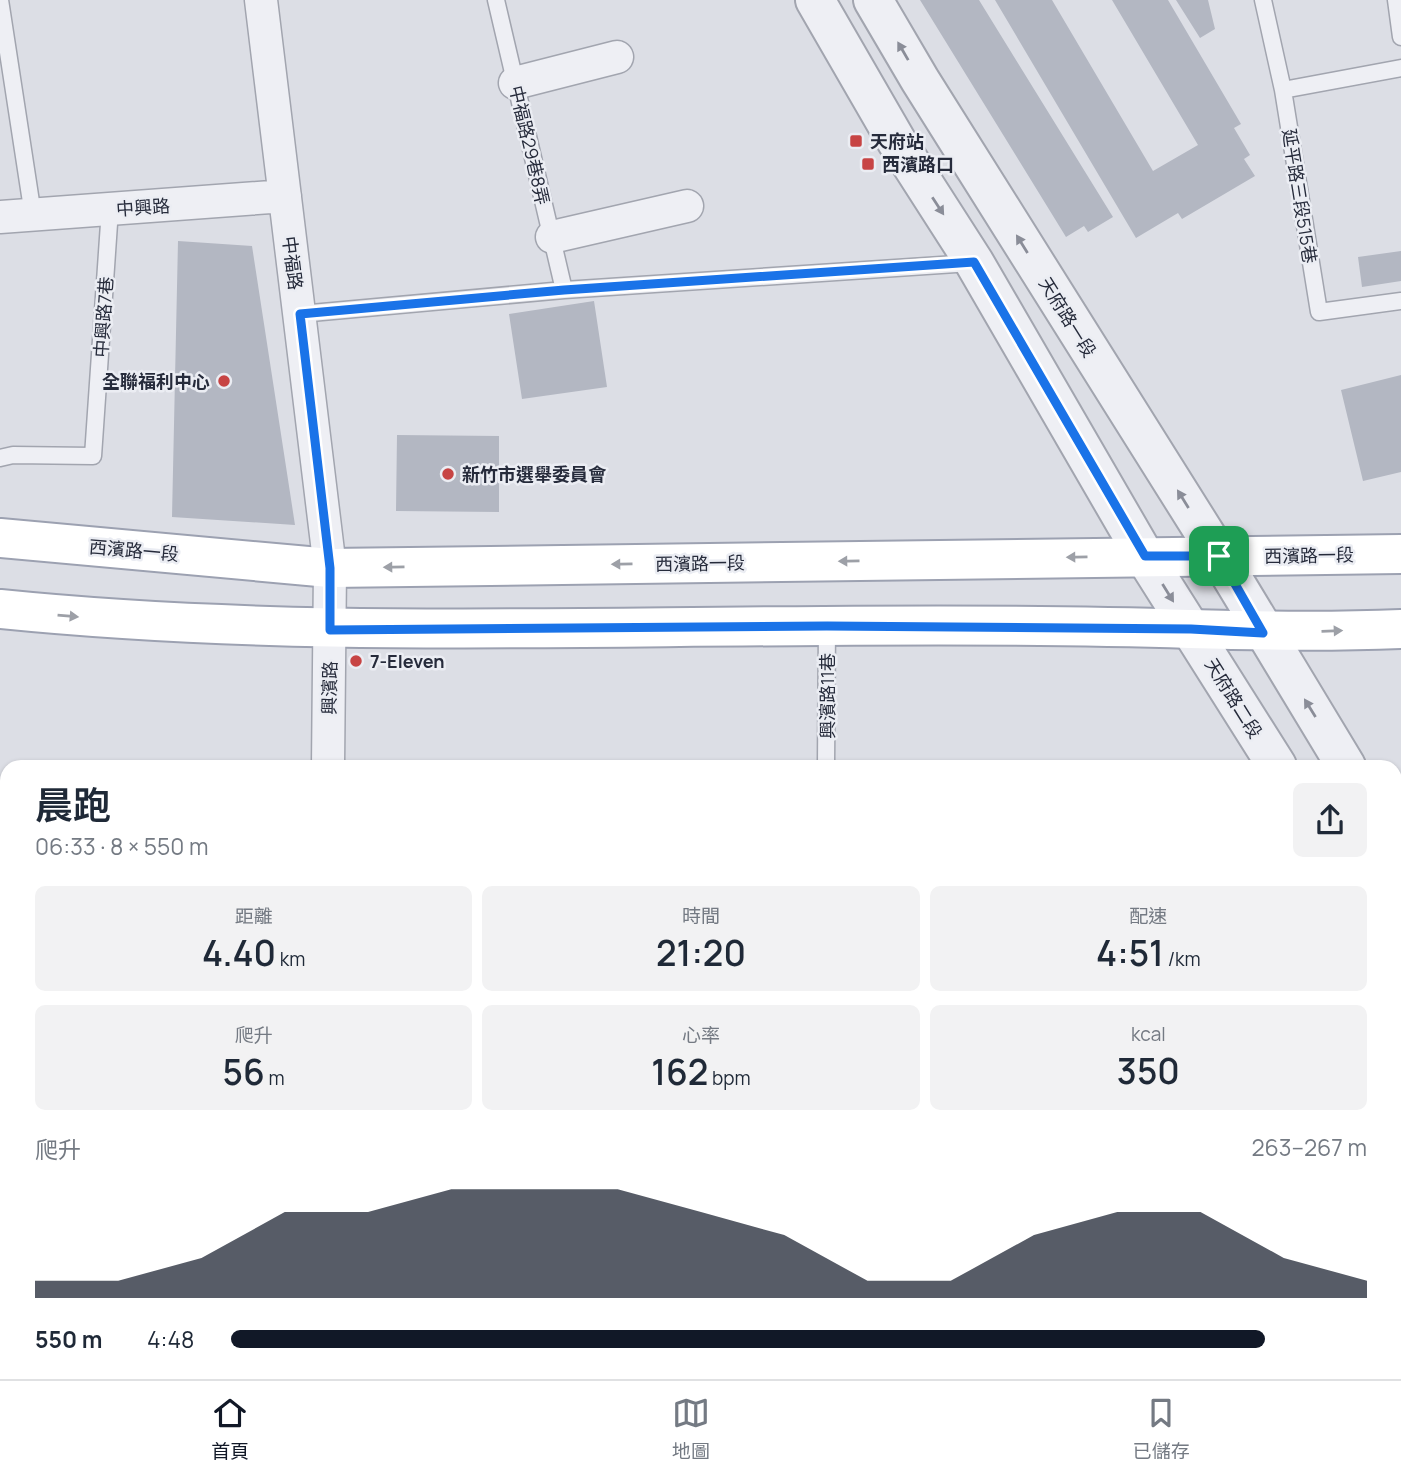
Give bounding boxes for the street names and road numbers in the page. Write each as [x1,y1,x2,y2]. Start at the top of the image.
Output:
street label: 中福路29巷8弄 [505,83,555,207]
street label: 延平路三段515巷 [1278,127,1322,265]
street label: 中興路 [115,193,171,221]
street label: 中福路 [278,235,308,291]
street label: 天府路一段 [1034,272,1102,362]
street label: 中興路7巷 [88,276,118,358]
street label: 西濱路一段 [88,534,180,566]
street label: 西濱路一段 [1264,542,1354,568]
street label: 西濱路一段 [655,550,745,576]
street label: 興濱路11巷 [815,653,839,739]
street label: 天府路二段 [1200,653,1268,743]
street label: 興濱路 [317,661,341,715]

